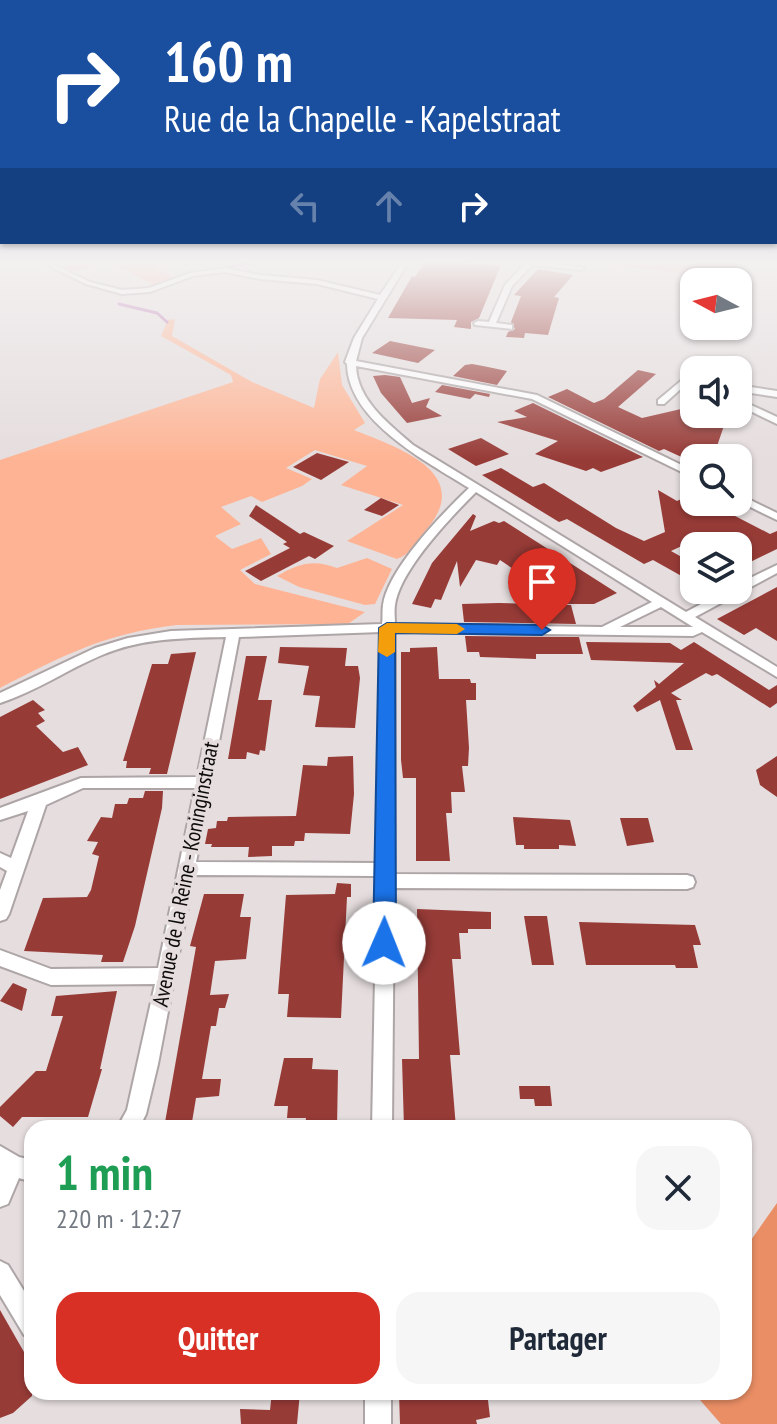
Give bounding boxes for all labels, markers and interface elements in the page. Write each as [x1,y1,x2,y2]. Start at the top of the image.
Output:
text: 160 m [164,25,293,97]
icon: right [32,32,136,136]
text: Rue de la Chapelle - Kapelstraat [164,95,561,142]
icon: left [283,184,327,228]
icon: ahead [367,184,411,228]
icon: right [451,184,495,228]
north arrow [680,268,752,340]
map controls [680,268,752,604]
button: sound [680,356,752,428]
button: search [680,444,752,516]
button: layers [680,532,752,604]
pin [508,548,576,630]
icon: arrive [520,560,564,604]
street label: Avenue de la Reine - Koninginstraat [146,739,224,1009]
position arrow [342,901,426,985]
text: 1 min [56,1141,153,1203]
button: close [636,1146,720,1230]
text: 220 m · 12:27 [56,1202,182,1235]
button: Quitter [56,1292,380,1384]
button: Partager [396,1292,720,1384]

